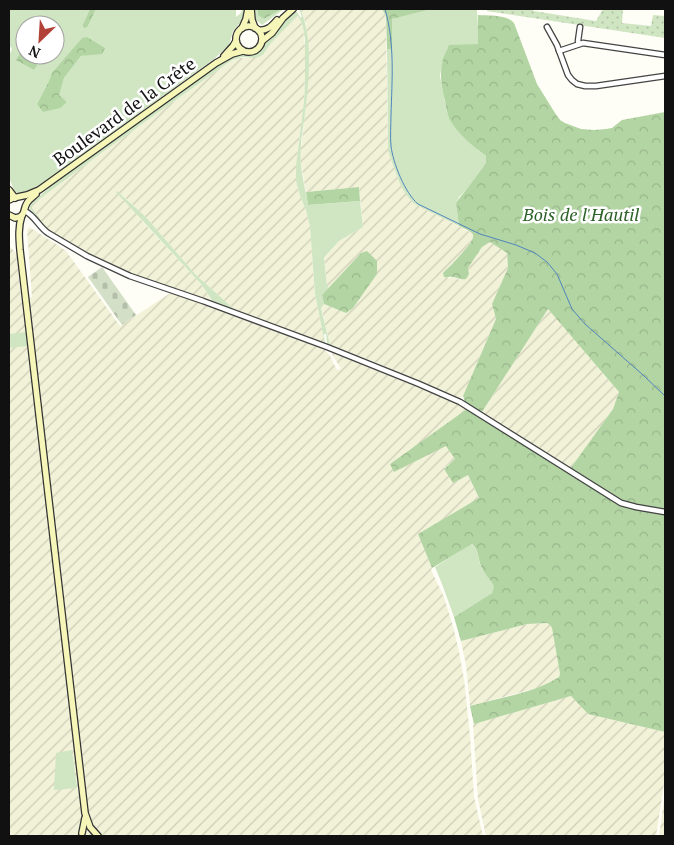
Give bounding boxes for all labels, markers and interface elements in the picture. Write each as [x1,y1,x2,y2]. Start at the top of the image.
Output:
north arrow [15,15,65,65]
text: N [25,41,43,63]
street label: Boulevard de la Crête [48,51,200,171]
park label: Bois de l'Hautil [522,202,639,226]

